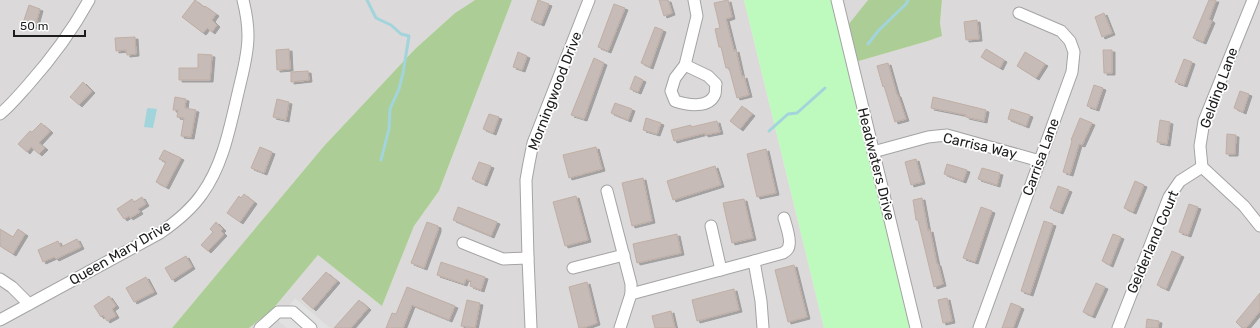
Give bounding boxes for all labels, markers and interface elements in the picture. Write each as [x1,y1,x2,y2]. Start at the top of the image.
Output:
scale bar [14,12,85,38]
text: 50 m [20,19,48,33]
street label: Morningwood Drive [525,29,586,153]
street label: Gelding Lane [1197,45,1242,131]
street label: Headwaters Drive [854,106,898,222]
street label: Carrisa Lane [1019,116,1063,198]
street label: Carrisa Way [941,129,1019,163]
street label: Gelderland Court [1124,187,1183,296]
street label: Queen Mary Drive [66,217,174,289]

